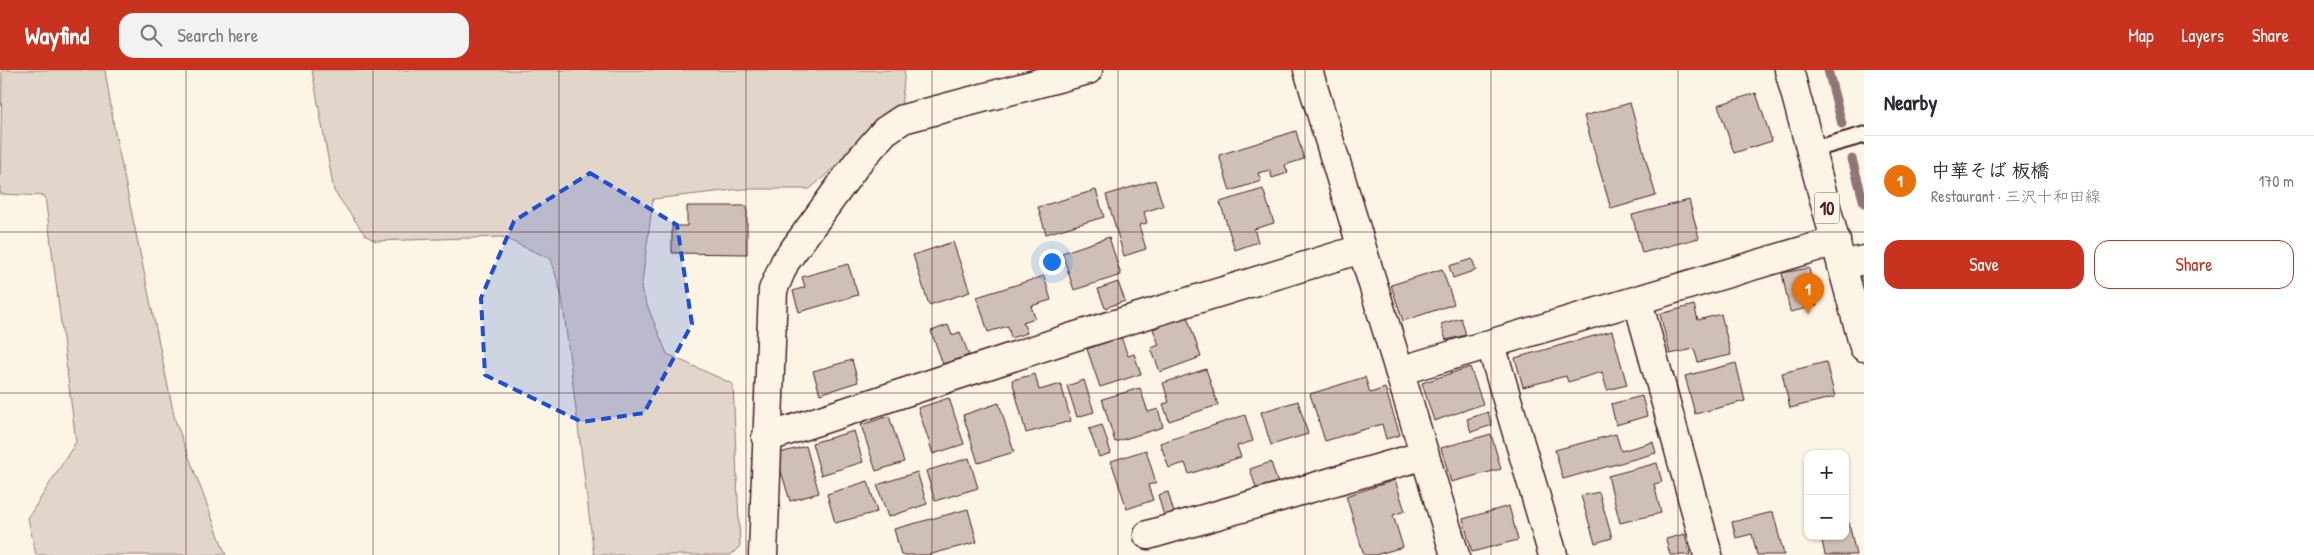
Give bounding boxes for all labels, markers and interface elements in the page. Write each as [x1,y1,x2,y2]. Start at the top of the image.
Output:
search box [119,13,469,58]
text: Wayfind [25,19,89,51]
icon: search [137,21,165,49]
text: Search here [177,22,258,48]
text: Map [2128,23,2154,48]
text: Layers [2182,23,2224,48]
text: Share [2252,23,2289,48]
text: Nearby [1884,88,1937,117]
text: 中華そば 板橋 [1931,157,2049,183]
text: 1 [1897,170,1903,192]
text: 170 m [2259,170,2294,192]
text: Restaurant · 三沢十和田線 [1931,185,2101,207]
road number: 10 [1814,192,1840,224]
button: Save [1884,240,2084,289]
button: Share [2094,240,2294,289]
your location [1039,249,1065,275]
pin: 1 [1792,273,1824,314]
map controls [1804,450,1849,540]
button: + [1804,450,1849,495]
button: − [1804,495,1849,540]

